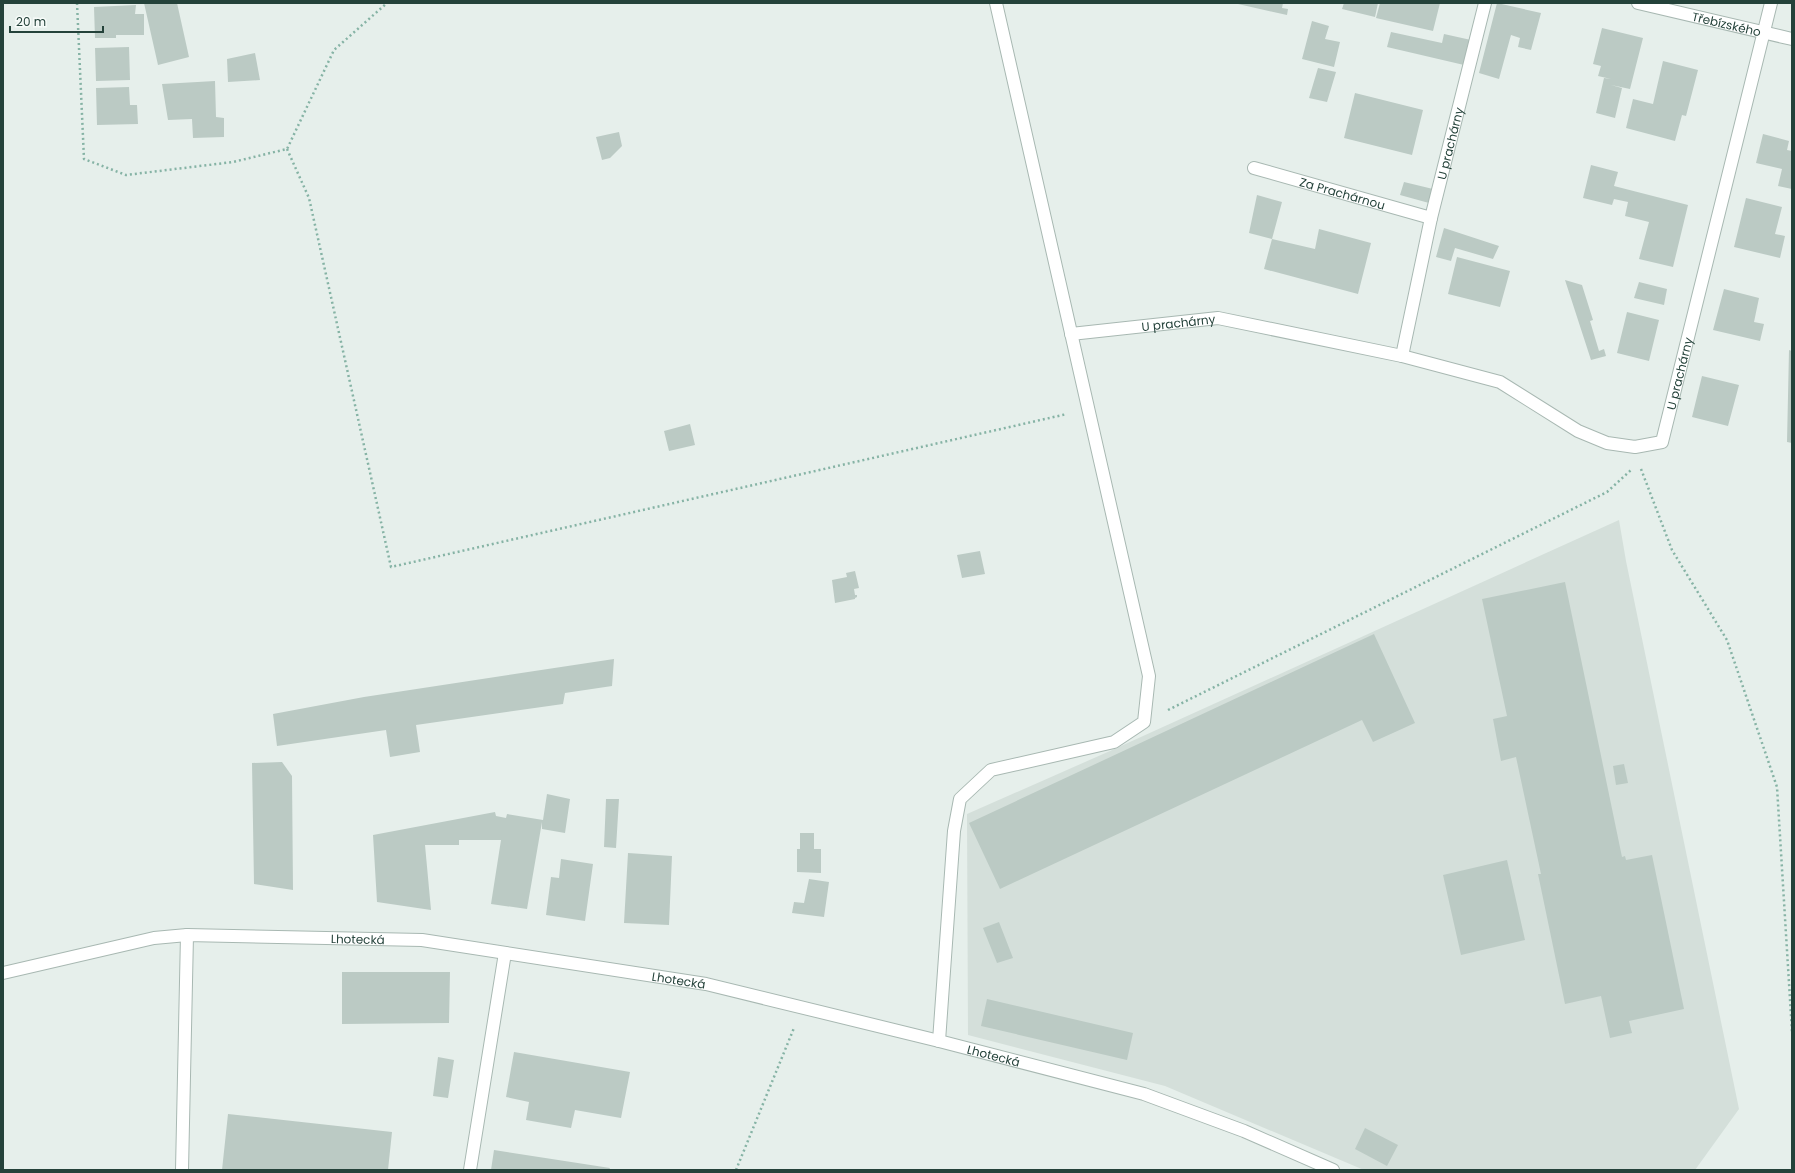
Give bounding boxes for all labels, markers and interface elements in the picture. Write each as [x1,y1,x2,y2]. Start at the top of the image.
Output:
street label: Třebízského [1690,7,1763,40]
scale bar [10,8,103,34]
text: 20 m [16,13,46,30]
street label: U prachárny [1432,105,1467,181]
street label: Za Prachárnou [1298,173,1387,213]
street label: U prachárny [1141,310,1216,335]
street label: U prachárny [1662,335,1696,411]
street label: Lhotecká [331,930,385,948]
street label: Lhotecká [651,967,707,992]
street label: Lhotecká [965,1040,1022,1070]

